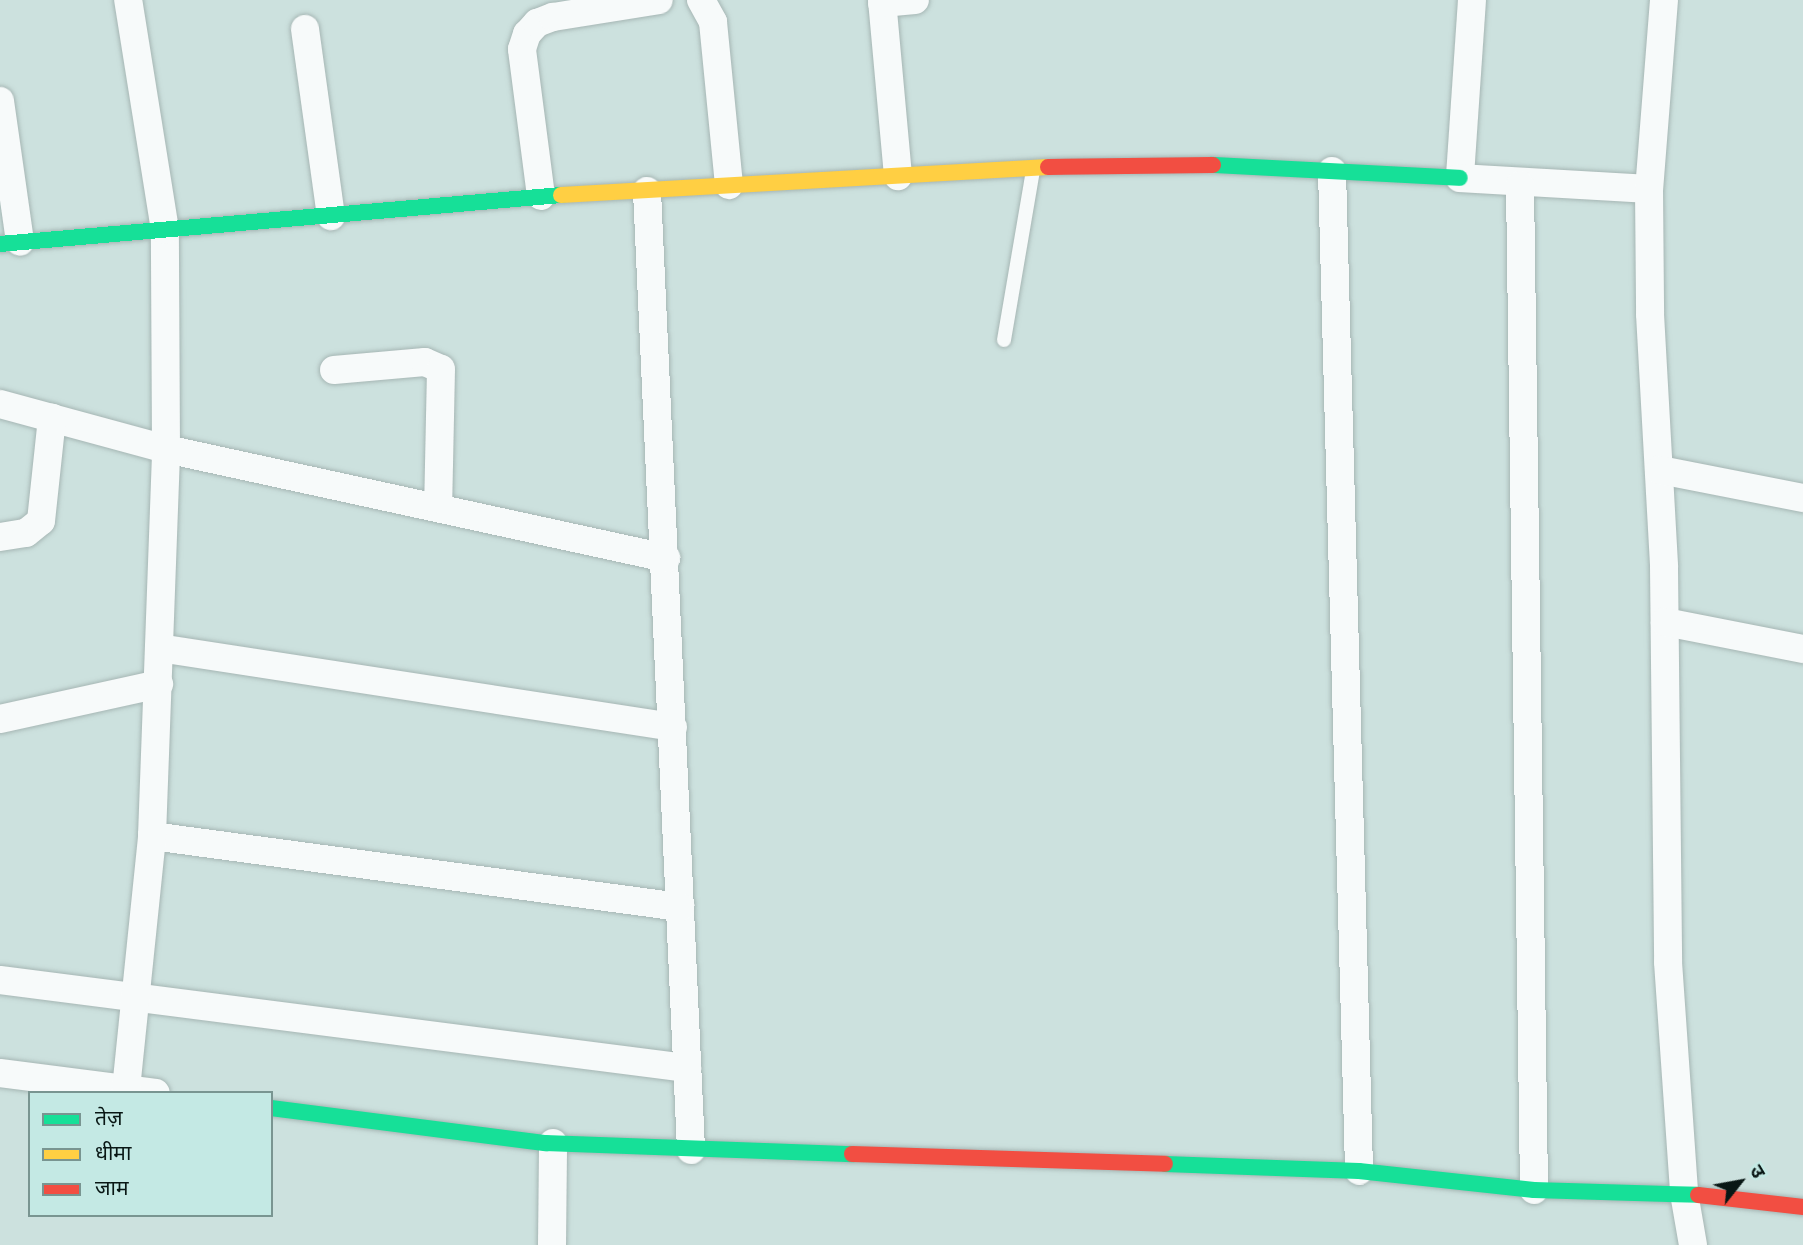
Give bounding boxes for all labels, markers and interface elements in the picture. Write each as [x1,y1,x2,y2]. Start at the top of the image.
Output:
legend [28,1091,273,1217]
text: तेज़ [95,1106,123,1130]
text: धीमा [95,1141,131,1165]
north arrow [1705,1147,1775,1217]
text: उ [1746,1161,1770,1182]
text: जाम [95,1176,129,1200]

